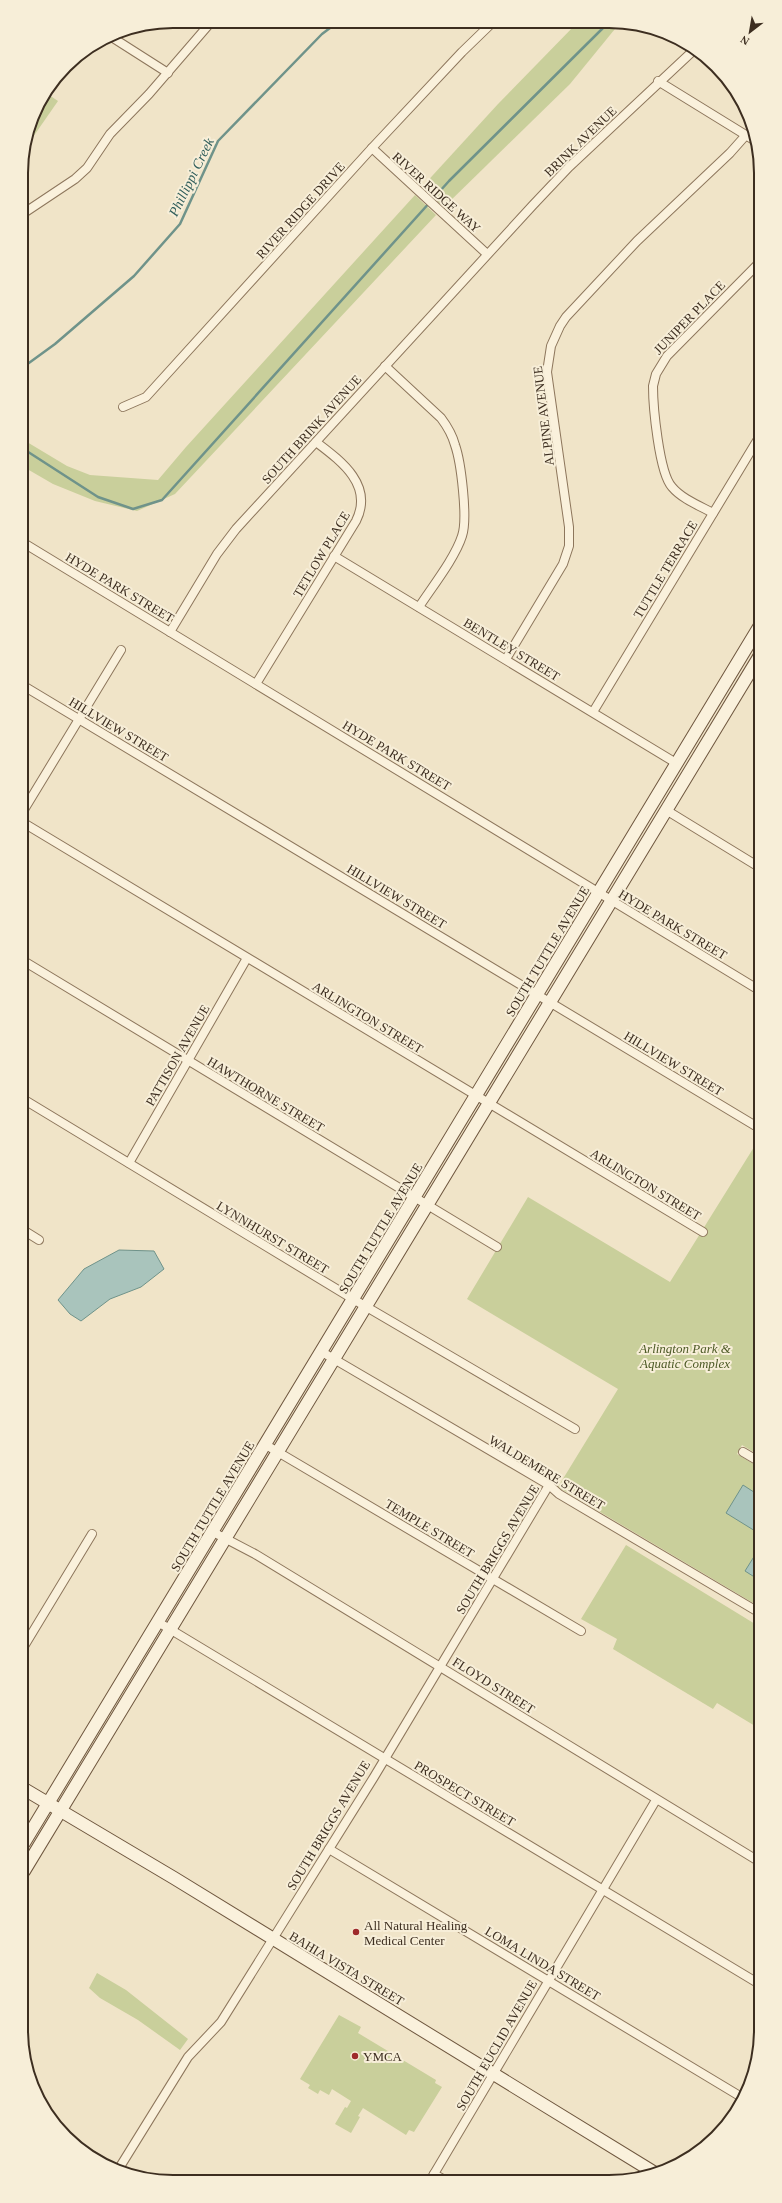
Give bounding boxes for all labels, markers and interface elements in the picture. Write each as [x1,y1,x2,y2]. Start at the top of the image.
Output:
north arrow [730,12,770,52]
text: N [738,33,751,48]
street label: BRINK AVENUE [541,103,620,180]
water label: Phillippi Creek [166,135,217,220]
street label: RIVER RIDGE WAY [390,149,484,236]
street label: RIVER RIDGE DRIVE [253,159,348,262]
street label: JUNIPER PLACE [650,277,728,357]
street label: ALPINE AVENUE [530,365,557,467]
street label: SOUTH BRINK AVENUE [259,372,364,487]
street label: TETLOW PLACE [290,509,353,600]
street label: TUTTLE TERRACE [630,518,701,621]
street label: HYDE PARK STREET [63,549,177,626]
street label: BENTLEY STREET [461,615,563,684]
street label: HILLVIEW STREET [66,694,171,765]
street label: HYDE PARK STREET [340,717,454,794]
street label: HILLVIEW STREET [344,861,449,932]
street label: SOUTH TUTTLE AVENUE [502,883,592,1019]
street label: HYDE PARK STREET [616,886,730,963]
street label: ARLINGTON STREET [310,978,426,1056]
street label: PATTISON AVENUE [142,1002,213,1109]
street label: HILLVIEW STREET [621,1028,726,1099]
street label: HAWTHORNE STREET [205,1054,327,1135]
street label: ARLINGTON STREET [588,1145,704,1223]
street label: SOUTH TUTTLE AVENUE [335,1160,425,1296]
street label: LYNNHURST STREET [214,1198,332,1277]
park label: Arlington Park & Aquatic Complex [638,1341,732,1371]
street label: WALDEMERE STREET [486,1432,607,1513]
street label: SOUTH TUTTLE AVENUE [167,1438,257,1574]
street label: SOUTH BRIGGS AVENUE [453,1482,542,1617]
street label: TEMPLE STREET [382,1496,477,1561]
street label: FLOYD STREET [450,1654,538,1717]
street label: PROSPECT STREET [412,1757,518,1829]
street label: SOUTH BRIGGS AVENUE [284,1758,373,1893]
place label: All Natural Healing Medical Center [364,1918,468,1948]
street label: LOMA LINDA STREET [483,1923,603,2004]
marker: All Natural Healing Medical Center [351,1927,361,1937]
street label: BAHIA VISTA STREET [287,1928,407,2009]
street label: SOUTH EUCLID AVENUE [453,1977,540,2113]
place label: YMCA [363,2049,403,2064]
marker: YMCA [350,2051,360,2061]

